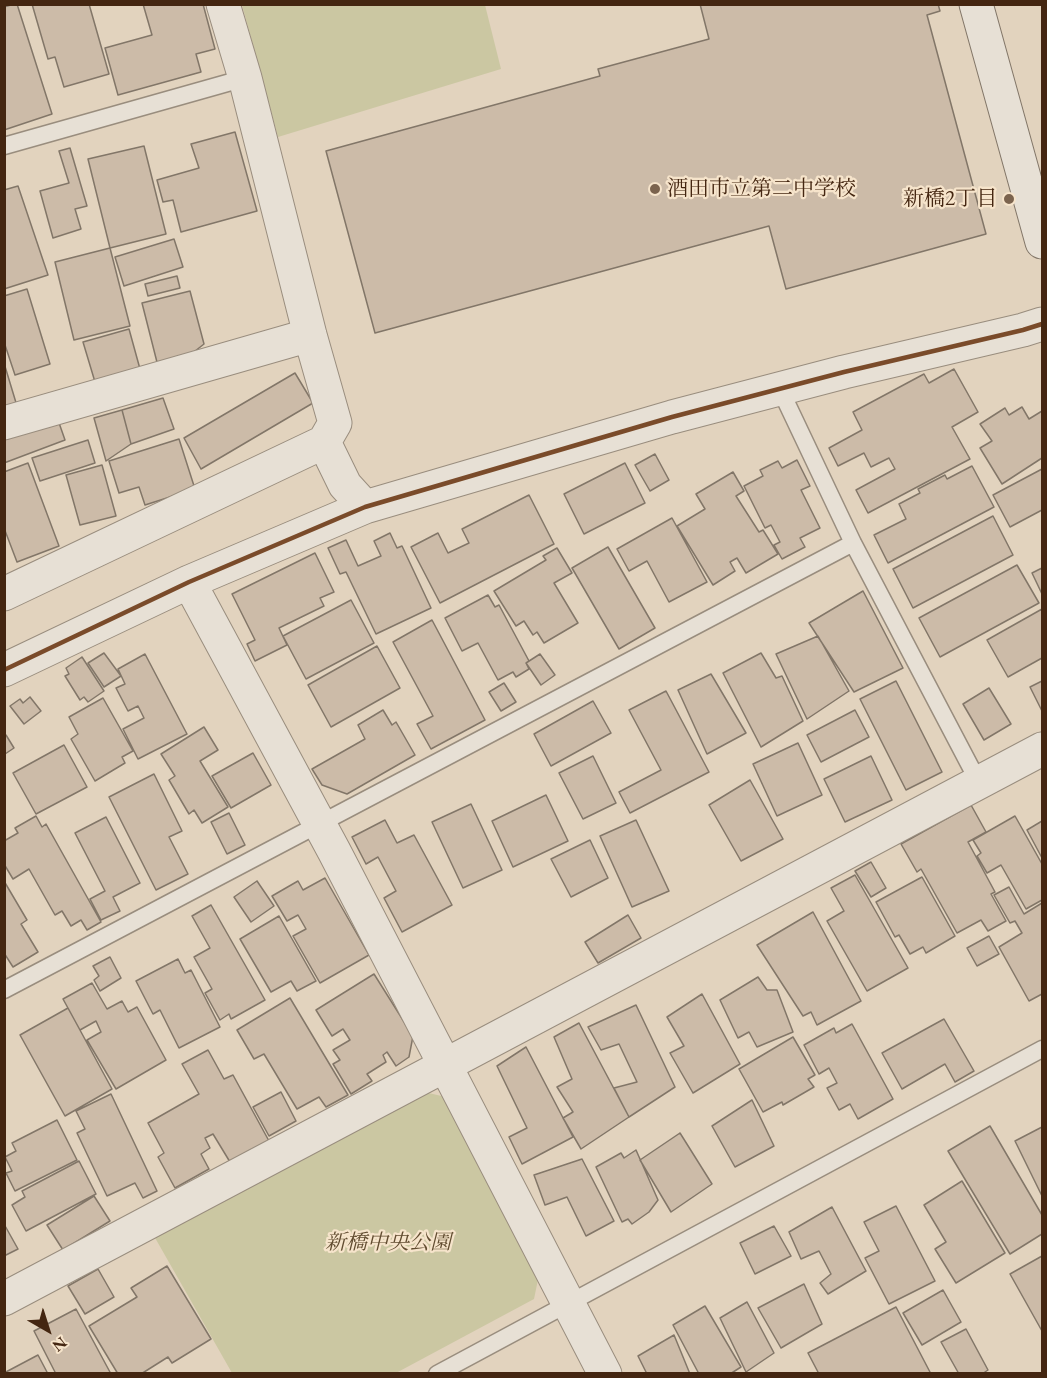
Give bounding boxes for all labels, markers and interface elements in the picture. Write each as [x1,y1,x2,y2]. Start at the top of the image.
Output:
place label: 酒田市立第二中学校 [667,176,856,202]
marker: 酒田市立第二中学校 [648,182,662,196]
place label: 新橋2丁目 [903,186,997,212]
marker: 新橋2丁目 [1002,192,1016,206]
park label: 新橋中央公園 [325,1230,451,1256]
north arrow [18,1300,78,1360]
text: N [48,1332,71,1357]

